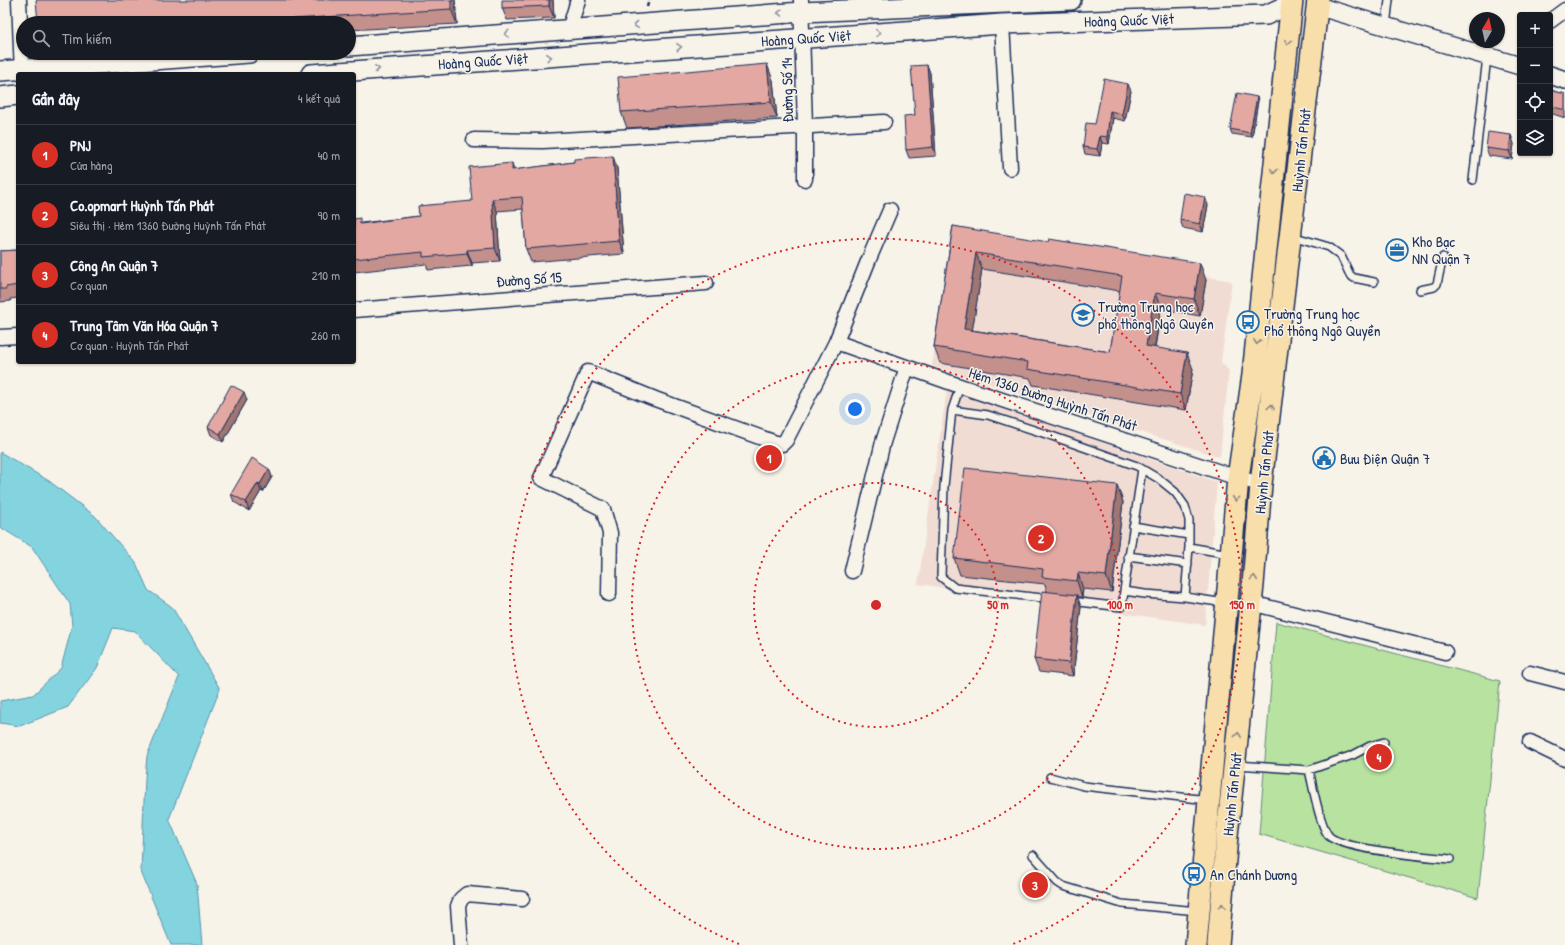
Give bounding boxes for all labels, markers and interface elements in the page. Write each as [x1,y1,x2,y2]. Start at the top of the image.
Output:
street label: Hoàng Quốc Việt [1084,8,1175,32]
one-way arrow [777,9,783,18]
north arrow [1469,12,1505,48]
map controls [1517,12,1553,156]
button: + [1517,12,1553,48]
search box [16,16,356,60]
one-way arrow [633,20,640,29]
street label: Hoàng Quốc Việt [760,24,852,52]
icon: search [30,27,52,49]
text: Tìm kiếm [62,28,112,49]
one-way arrow [875,28,881,37]
one-way arrow [504,30,510,39]
one-way arrow [1283,39,1292,45]
one-way arrow [676,43,682,52]
street label: Hoàng Quốc Việt [437,47,529,75]
button: − [1517,48,1553,84]
one-way arrow [546,52,552,61]
street label: Đường Số 14 [776,57,798,123]
one-way arrow [374,65,380,74]
button: locate [1517,84,1553,120]
text: Gần đây [32,87,80,110]
text: 4 kết quả [298,89,340,107]
street label: Huỳnh Tấn Phát [1286,107,1316,193]
button: layers [1517,120,1553,156]
text: PNJ [70,135,91,156]
text: 1 [43,146,47,164]
text: 40 m [317,146,340,164]
text: Cửa hàng [70,156,113,174]
one-way arrow [1270,168,1279,174]
text: Co.opmart Huỳnh Tấn Phát [70,195,214,216]
text: 2 [42,206,48,224]
text: 90 m [318,206,340,224]
text: Siêu thị · Hẻm 1360 Đường Huỳnh Tấn Phát [70,216,266,234]
place label: Kho Bạc NN Quận 7 [1412,231,1471,269]
office icon: Kho Bạc NN Quận 7 [1384,237,1410,263]
text: Công An Quận 7 [70,255,158,276]
text: 3 [42,266,48,284]
text: 210 m [312,266,340,284]
street label: Đường Số 15 [496,266,563,292]
text: Cơ quan [70,276,108,294]
place label: Trường Trung học phổ thông Ngô Quyền [1098,296,1214,334]
school or university icon: Trường Trung học phổ thông Ngô Quyền [1070,302,1096,328]
place label: Trường Trung học Phổ thông Ngô Quyền [1264,303,1381,341]
bus stop icon: Trường Trung học Phổ thông Ngô Quyền [1235,309,1261,335]
text: Trung Tâm Văn Hóa Quận 7 [70,315,219,336]
text: 4 [43,326,47,344]
text: 260 m [311,326,340,344]
text: Cơ quan · Huỳnh Tấn Phát [70,336,189,354]
one-way arrow [1252,339,1261,345]
street label: Hẻm 1360 Đường Huỳnh Tấn Phát [966,362,1141,436]
your location [845,399,865,419]
one-way arrow [1266,404,1275,410]
street label: Huỳnh Tấn Phát [1249,429,1279,515]
pin: 1 [756,443,782,473]
public building icon: Bưu Điện Quận 7 [1311,445,1337,471]
place label: Bưu Điện Quận 7 [1340,448,1430,469]
one-way arrow [1232,496,1241,502]
pin: 2 [1028,523,1054,553]
one-way arrow [1249,575,1258,581]
text: 50 m [987,596,1009,613]
text: 100 m [1107,596,1133,613]
text: 150 m [1229,596,1255,613]
centre of rings [869,598,883,612]
one-way arrow [1233,732,1242,738]
pin: 4 [1366,742,1392,772]
street label: Huỳnh Tấn Phát [1217,751,1247,837]
bus stop icon: An Chánh Dương [1181,861,1207,887]
place label: An Chánh Dương [1210,864,1297,885]
pin: 3 [1022,870,1048,900]
one-way arrow [1217,903,1226,909]

